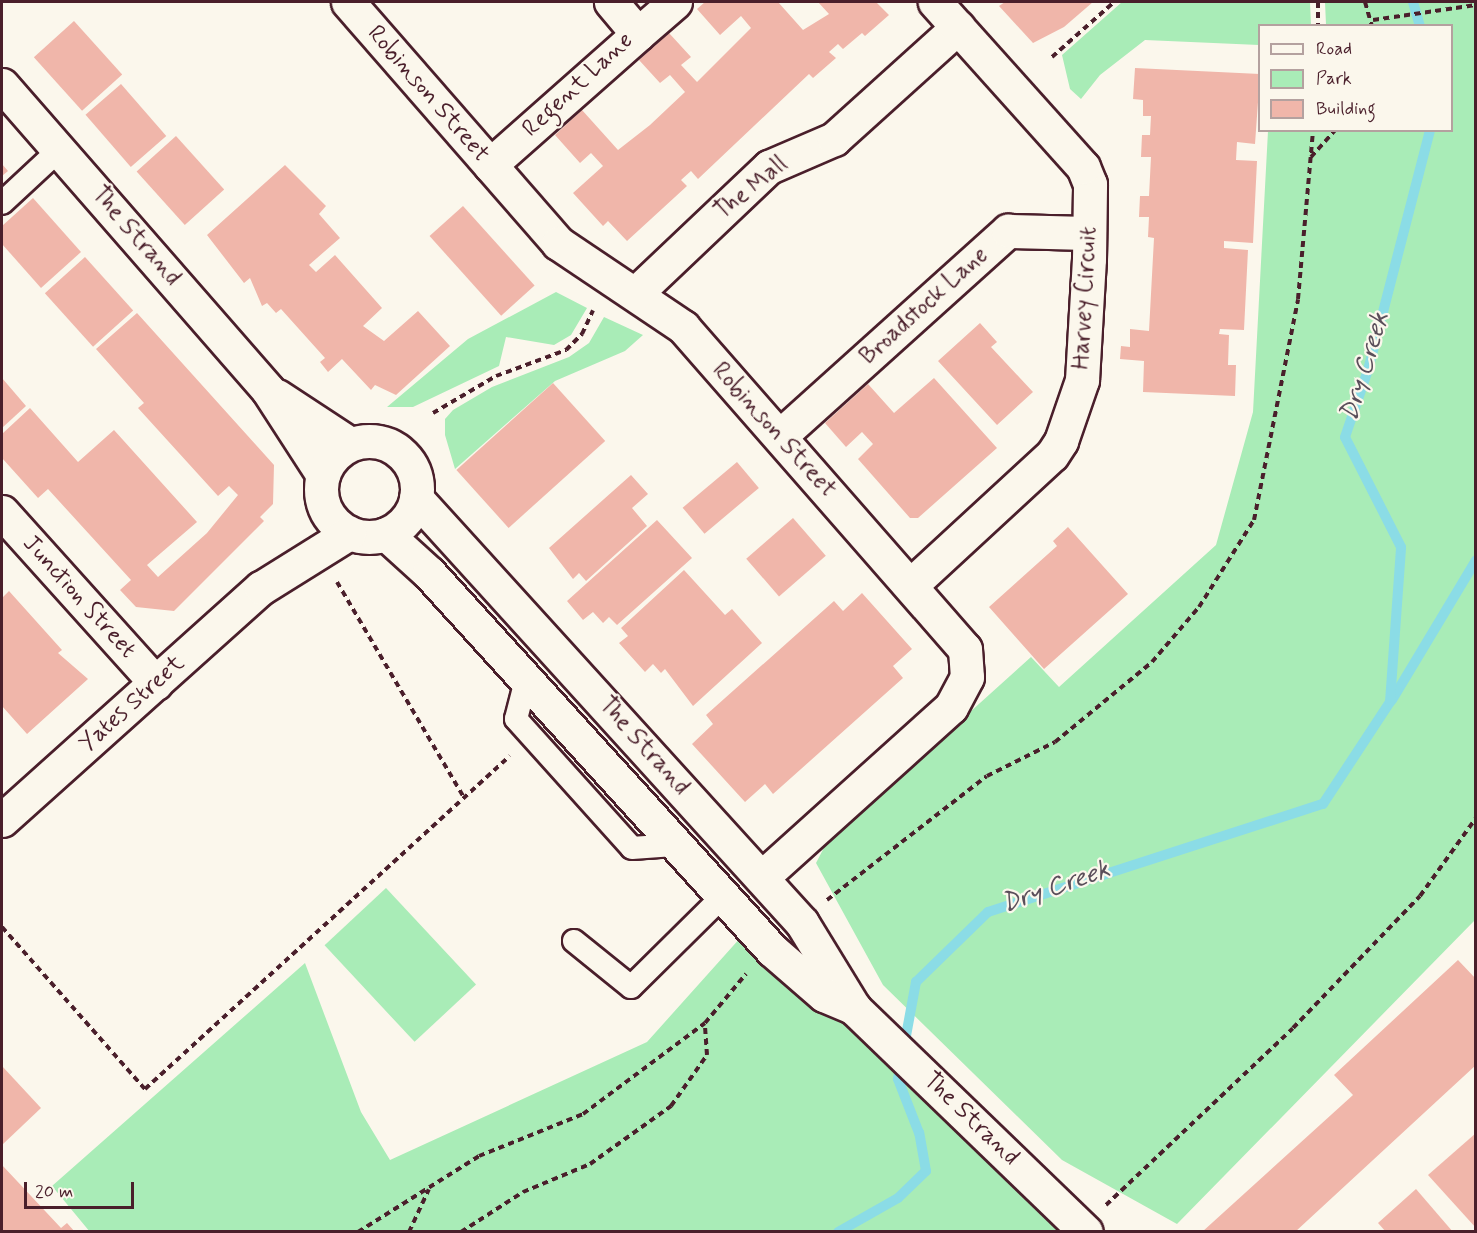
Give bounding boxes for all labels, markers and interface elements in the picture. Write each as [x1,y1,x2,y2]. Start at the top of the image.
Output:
street label: Robinson Street [361,20,495,168]
legend [1258,24,1453,132]
street label: Regent Lane [518,27,638,143]
text: Road [1316,37,1352,61]
text: Park [1316,67,1352,91]
text: Building [1316,97,1376,121]
street label: The Mall [708,149,794,227]
street label: The Strand [88,184,184,288]
street label: Harvey Circuit [1067,224,1103,372]
street label: Broadstock Lane [853,240,995,372]
water label: Dry Creek [1335,309,1397,425]
street label: Robinson Street [706,357,842,503]
street label: Junction Street [15,528,143,666]
street label: Yates Street [74,649,190,759]
street label: The Strand [596,694,692,798]
water label: Dry Creek [998,855,1114,921]
street label: The Strand [920,1069,1022,1169]
scale bar [27,1170,136,1208]
text: 20 m [35,1180,73,1204]

